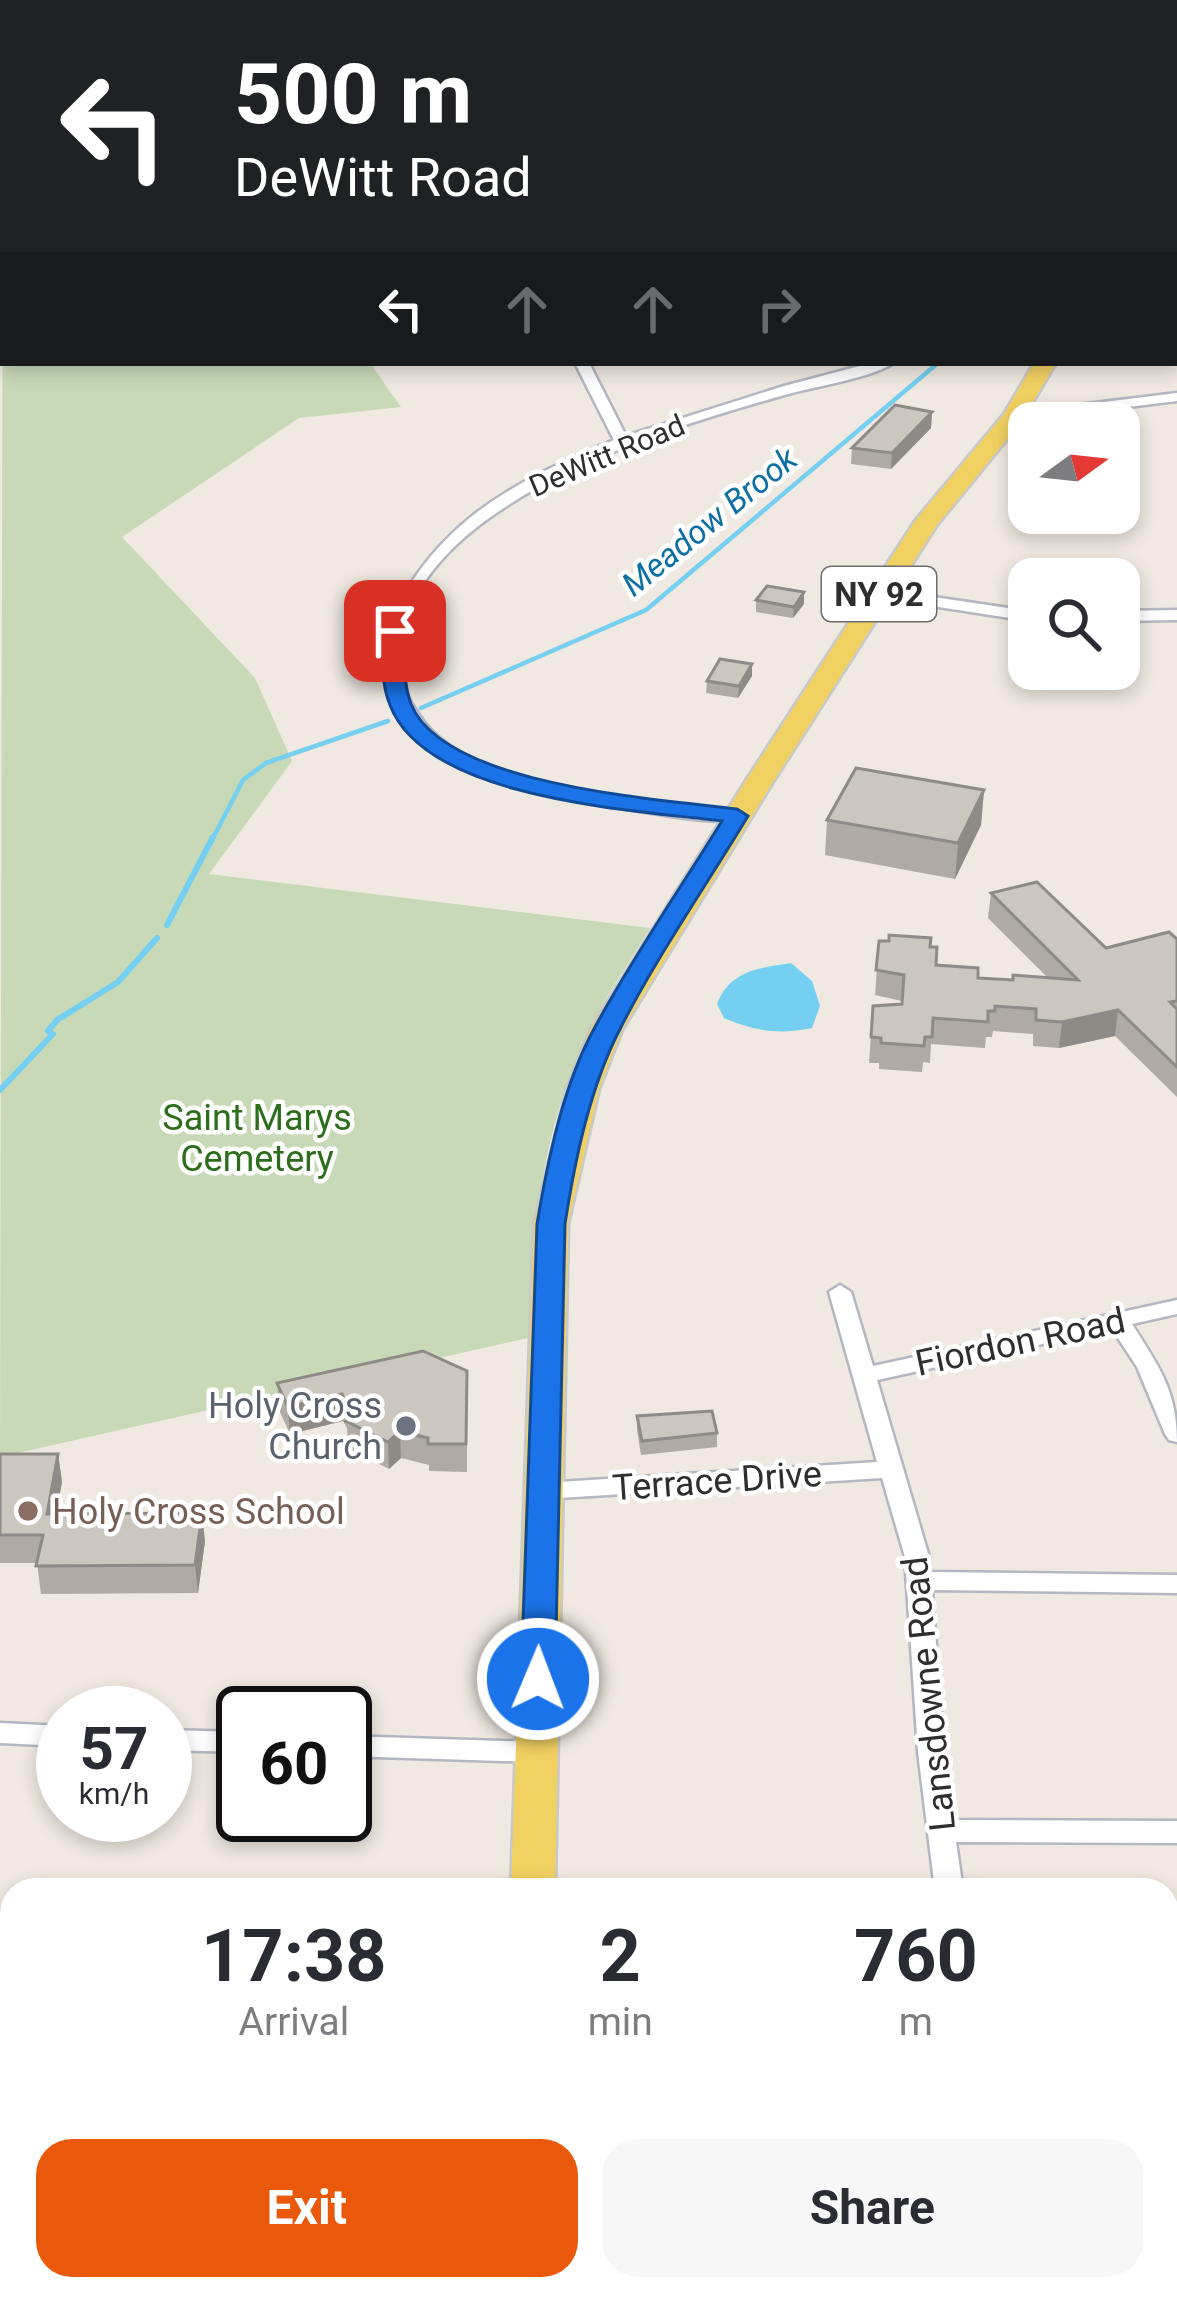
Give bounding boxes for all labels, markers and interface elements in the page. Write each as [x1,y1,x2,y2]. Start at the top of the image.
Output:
text: 500 m [234,45,472,144]
icon: left [36,48,192,204]
text: DeWitt Road [234,146,532,209]
icon: left [368,276,434,342]
icon: ahead [494,276,560,342]
icon: ahead [620,276,686,342]
icon: right [746,276,812,342]
north arrow [1008,402,1140,534]
map controls [1008,402,1140,690]
street label: DeWitt Road [524,407,690,504]
water label: Meadow Brook [614,438,805,604]
button: search [1008,558,1140,690]
road number: NY 92 [822,567,936,621]
pin [344,580,446,682]
icon: arrive [362,598,428,664]
park label: Saint Marys Cemetery [162,1097,352,1180]
street label: Fiordon Road [912,1299,1129,1385]
place label: Holy Cross Church [208,1385,382,1468]
marker: Holy Cross Church [393,1413,419,1439]
street label: Terrace Drive [611,1453,823,1509]
place label: Holy Cross School [52,1491,345,1533]
marker: Holy Cross School [15,1498,41,1524]
street label: Lansdowne Road [894,1555,964,1833]
position arrow [475,1616,601,1742]
speed limit sign: 60 [216,1686,372,1842]
text: 57 [80,1713,148,1784]
text: km/h [79,1776,149,1811]
text: 17:38 [201,1914,387,1999]
text: 2 [600,1914,641,1999]
text: 760 [854,1914,978,1999]
text: Arrival [238,1999,349,2045]
text: min [588,1999,653,2045]
text: m [899,1999,933,2045]
button: Exit [36,2139,578,2277]
button: Share [602,2139,1143,2277]

